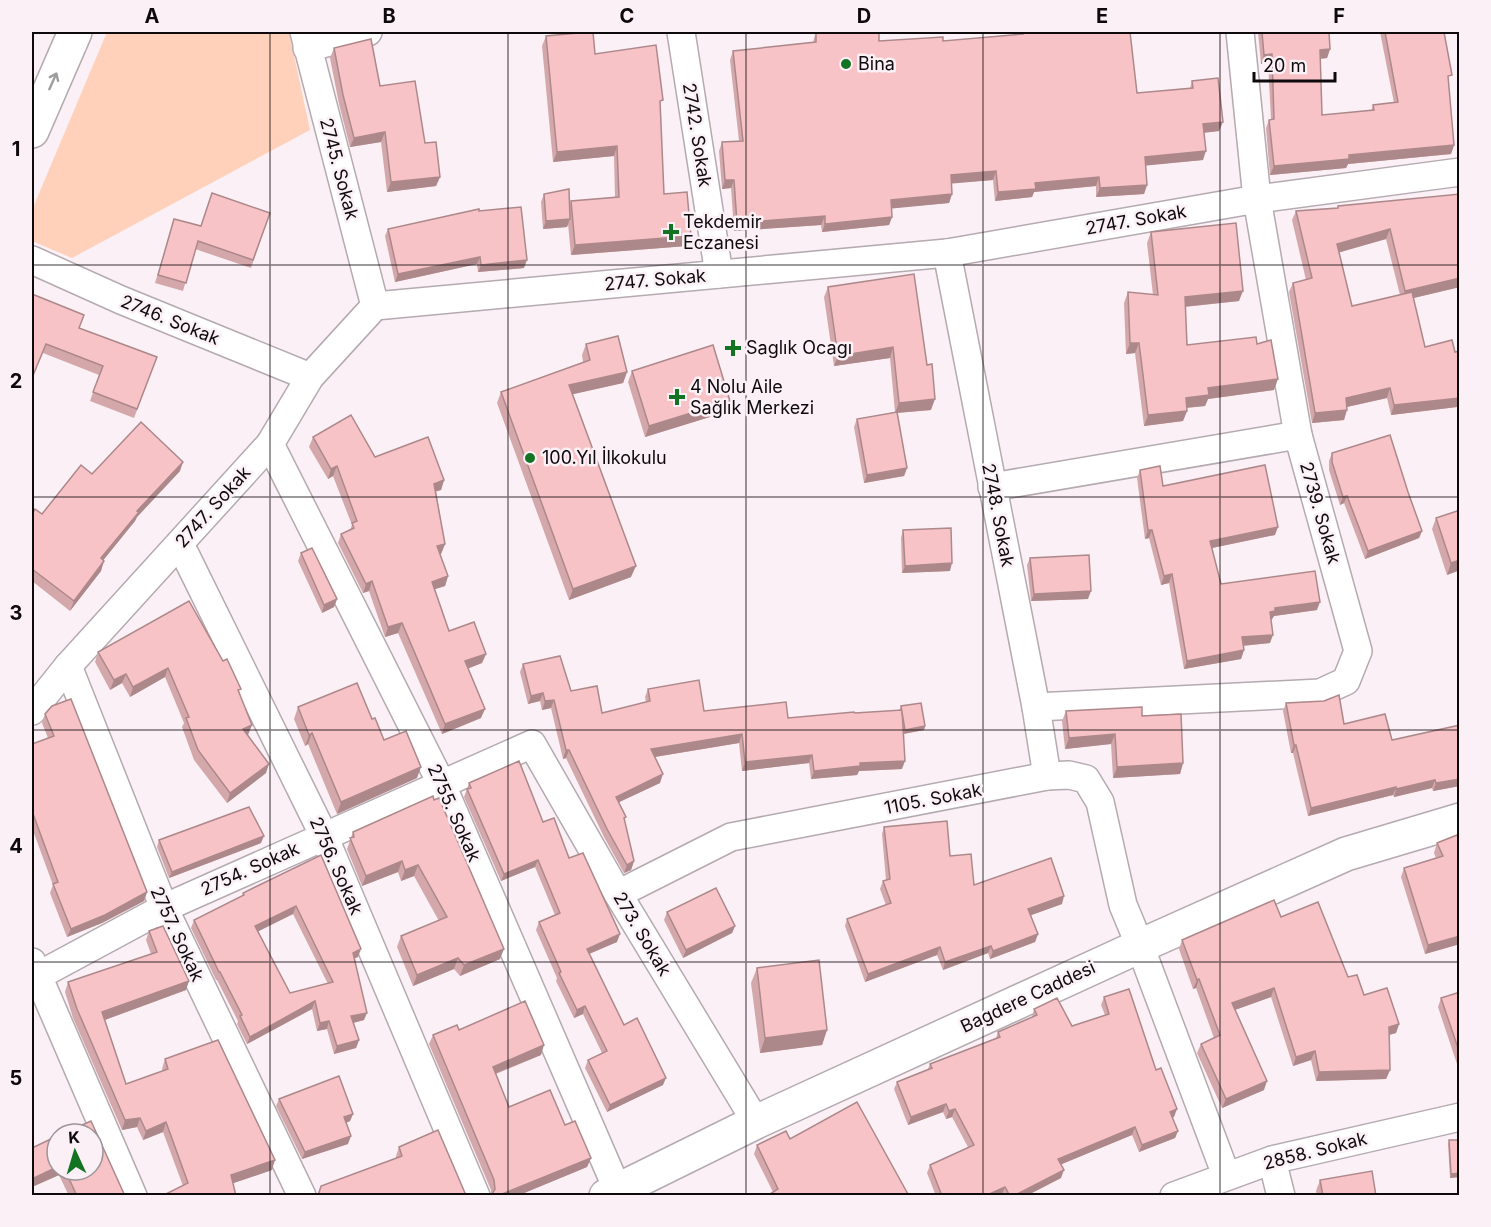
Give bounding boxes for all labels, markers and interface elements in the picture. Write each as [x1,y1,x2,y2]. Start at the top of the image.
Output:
text: A [145,4,160,28]
text: B [382,4,396,28]
text: C [620,4,634,28]
text: D [857,4,871,28]
text: E [1096,4,1108,28]
text: F [1333,4,1345,28]
scale bar [1254,45,1335,83]
place label: Bina [858,53,895,74]
text: 20 m [1263,55,1306,76]
marker: Bina [839,57,853,71]
one-way arrow [48,73,60,91]
street label: 2742. Sokak [679,81,716,189]
street label: 2745. Sokak [316,116,363,222]
text: 1 [12,137,20,161]
street label: 2747. Sokak [1084,200,1188,239]
place label: Tekdemir Eczanesi [683,211,762,253]
marker: Tekdemir Eczanesi [664,225,678,239]
street label: 2747. Sokak [603,265,707,294]
street label: 2746. Sokak [118,290,223,349]
place label: Saglık Ocagı [746,337,852,358]
marker: Saglık Ocagı [724,339,742,357]
text: 2 [10,369,22,393]
place label: 4 Nolu Aile Sağlık Merkezi [690,376,814,418]
marker: 4 Nolu Aile Sağlık Merkezi [668,388,686,406]
place label: 100.Yıl İlkokulu [542,446,667,468]
marker: 100.Yıl İlkokulu [523,451,537,465]
street label: 2739. Sokak [1296,459,1345,566]
street label: 2748. Sokak [978,461,1019,569]
street label: 2747. Sokak [171,462,255,552]
text: 3 [10,601,22,625]
street label: 2755. Sokak [424,761,485,865]
street label: 1105. Sokak [882,779,984,818]
street label: 2756. Sokak [306,814,367,918]
text: 4 [9,834,23,858]
street label: 2754. Sokak [197,837,302,900]
street label: 2757. Sokak [146,883,209,985]
street label: 273. Sokak [609,888,676,980]
street label: Bagdere Caddesi [957,956,1098,1037]
text: 5 [10,1066,22,1090]
north arrow [45,1122,105,1182]
text: K [68,1127,81,1147]
street label: 2858. Sokak [1261,1127,1369,1174]

